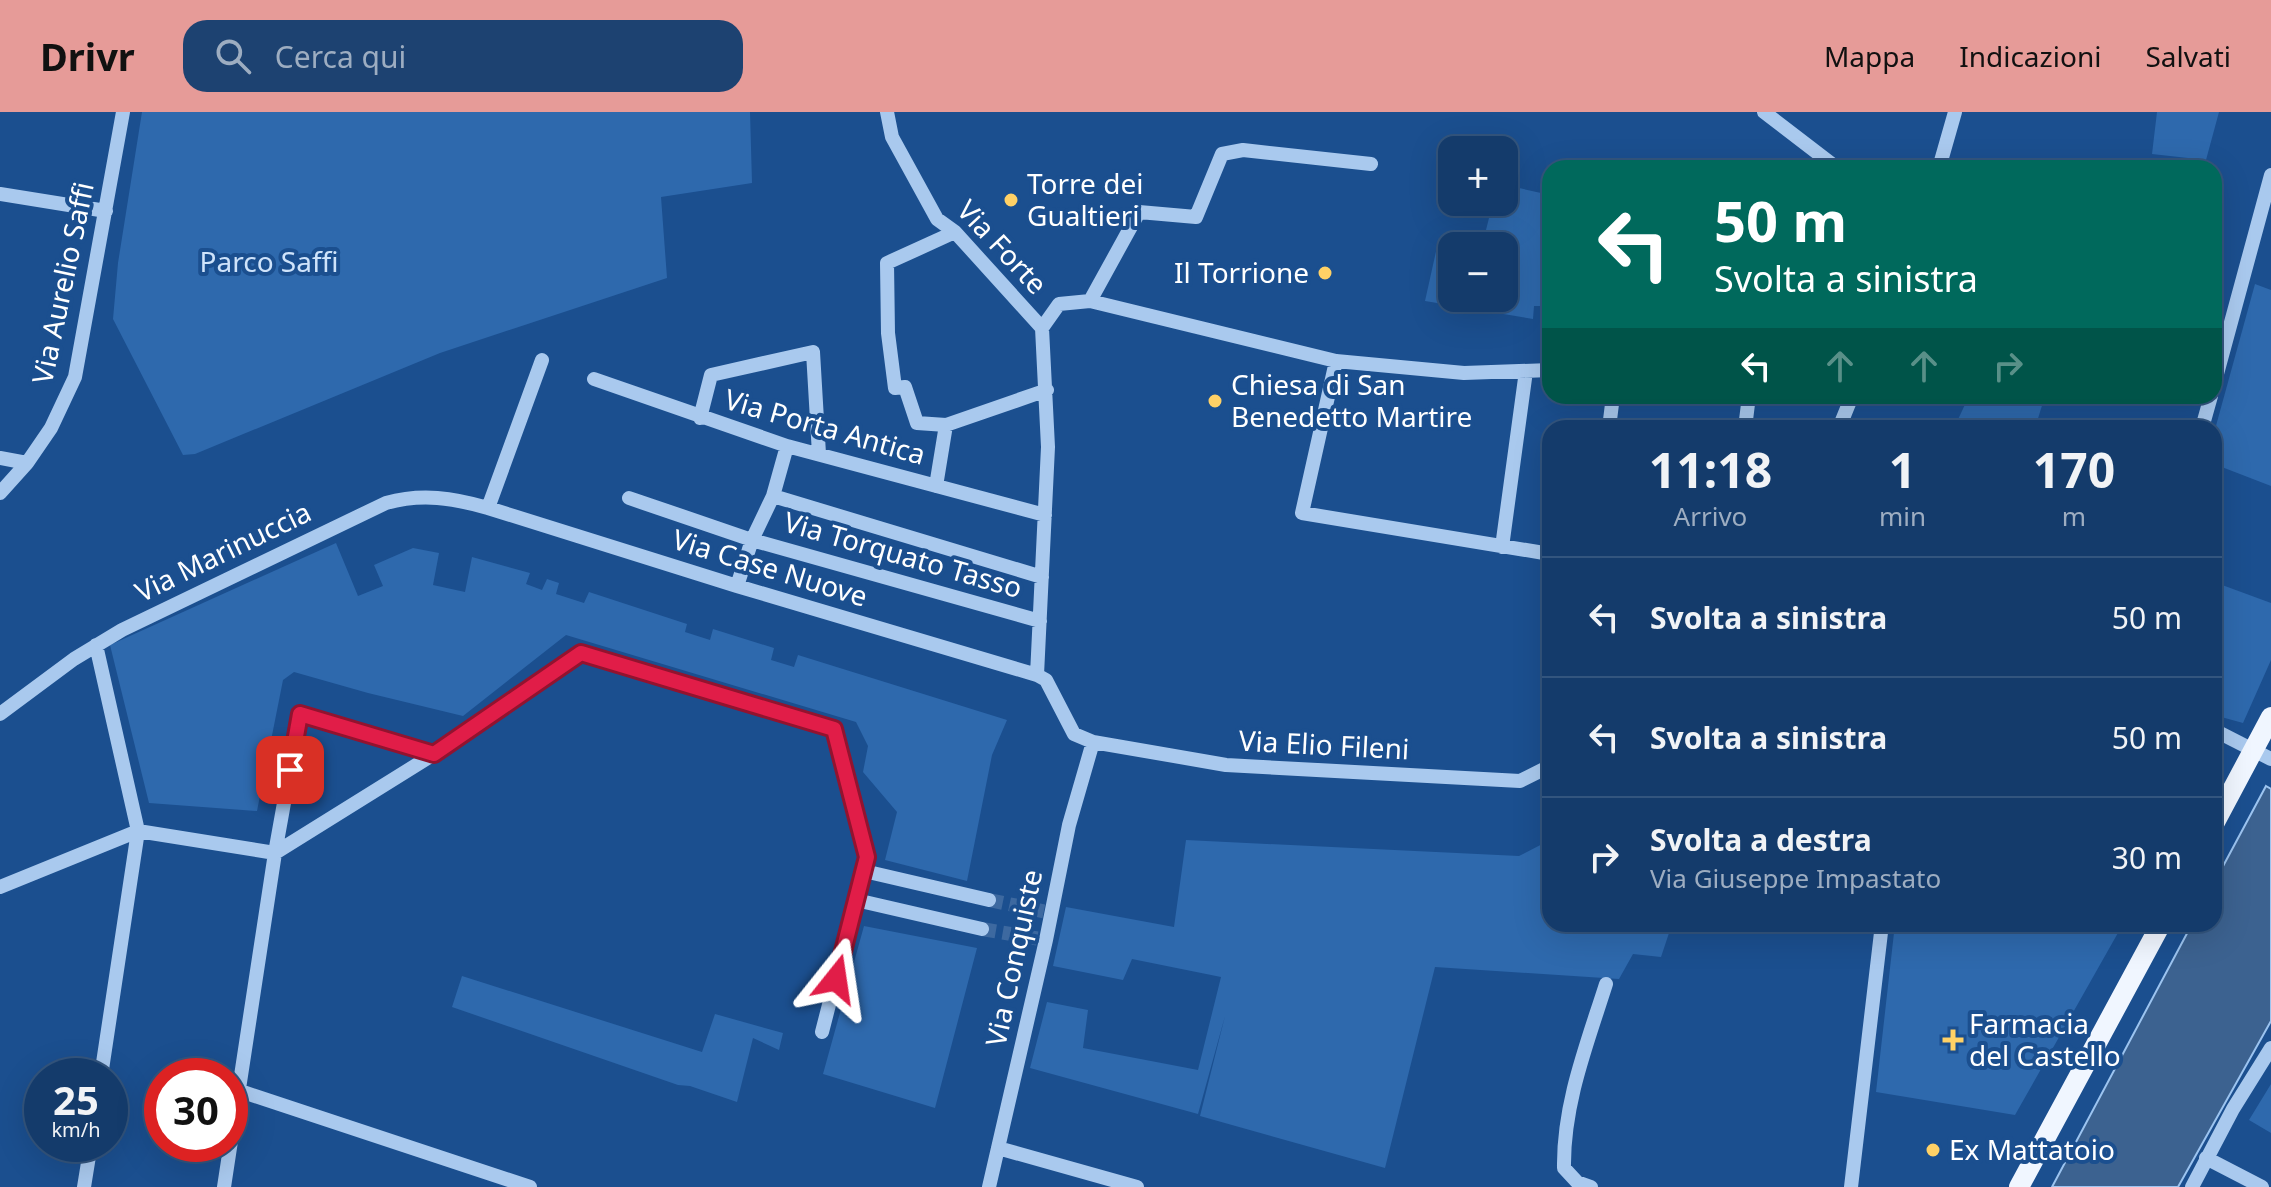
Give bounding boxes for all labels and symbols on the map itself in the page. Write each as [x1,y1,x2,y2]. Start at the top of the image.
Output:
place label: Torre dei Gualtieri [1027,164,1143,234]
street label: Via Aurelio Saffi [22,178,102,387]
street label: Via Forte [949,191,1056,302]
marker: Torre dei Gualtieri [1002,191,1020,209]
park label: Parco Saffi [200,242,338,280]
place label: Il Torrione [1174,253,1309,291]
marker: Il Torrione [1316,264,1334,282]
place label: Chiesa di San Benedetto Martire [1231,365,1472,435]
street label: Via Porta Antica [720,379,930,473]
marker: Chiesa di San Benedetto Martire [1206,392,1224,410]
street label: Via Marinuccia [128,492,317,610]
street label: Via Torquato Tasso [780,502,1027,606]
street label: Via Case Nuove [668,519,872,615]
street label: Via Elio Fileni [1238,721,1410,767]
pin [256,736,324,804]
street label: Via Conquiste [976,866,1050,1050]
position arrow [794,937,878,1021]
place label: Farmacia del Castello [1969,1004,2121,1074]
marker: Farmacia del Castello [1944,1031,1962,1049]
speed limit sign: 30 [144,1058,248,1162]
place label: Ex Mattatoio [1949,1130,2115,1168]
marker: Ex Mattatoio [1924,1141,1942,1159]

